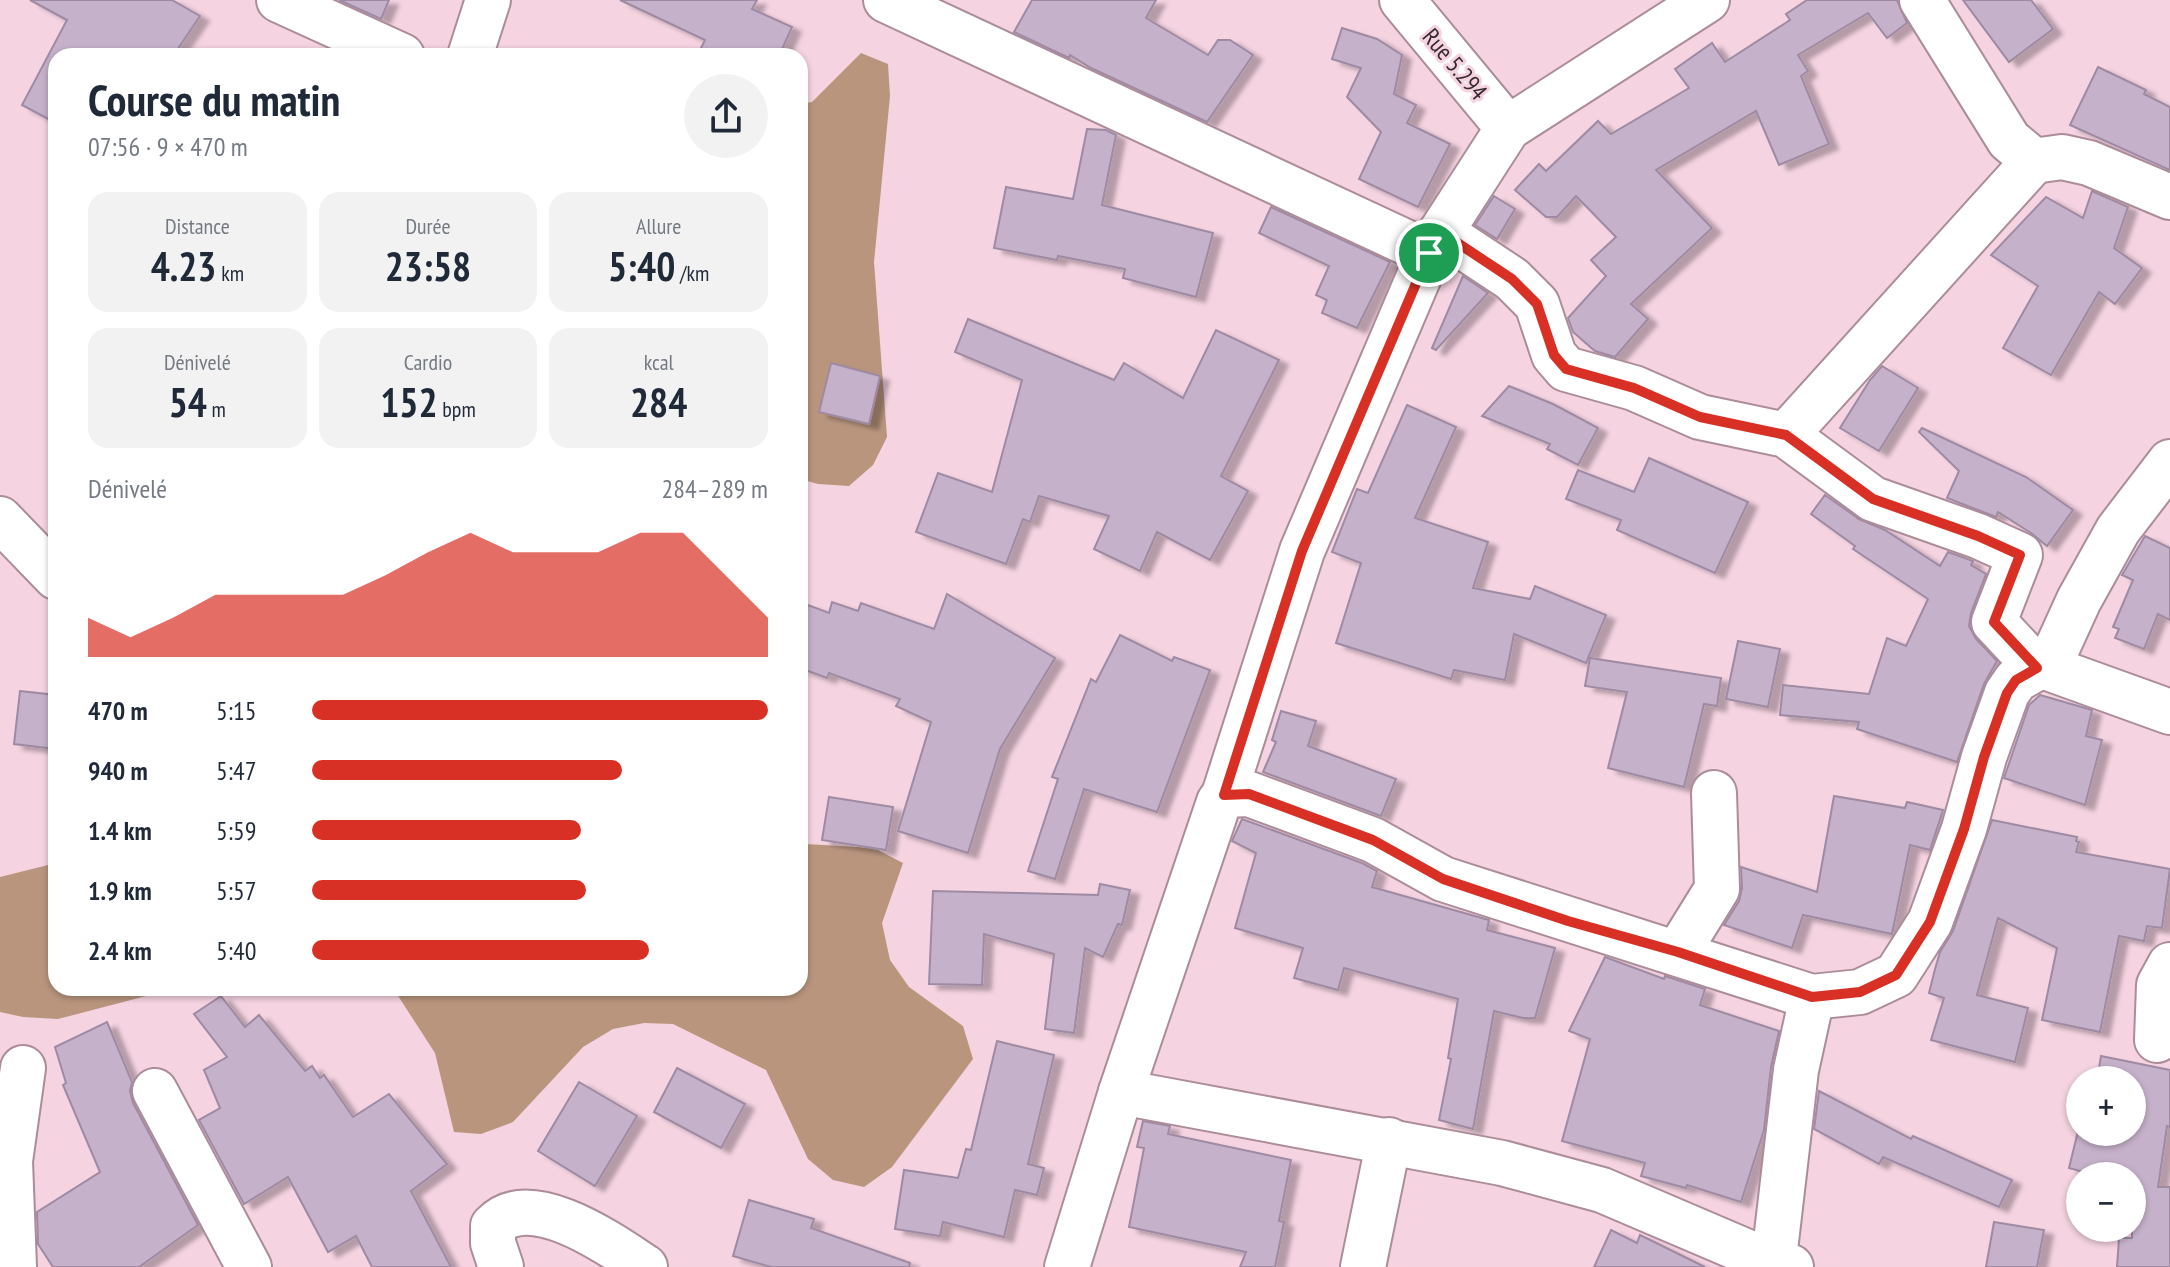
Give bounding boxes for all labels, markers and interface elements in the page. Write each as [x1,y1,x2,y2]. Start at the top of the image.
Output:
street label: Rue 5.294 [1416,22,1494,106]
text: Course du matin [88,71,340,128]
button: share [684,74,768,158]
text: 07:56 · 9 × 470 m [88,130,248,163]
text: Distance [165,212,230,240]
text: Durée [405,212,451,240]
text: Allure [636,212,681,240]
pin [1395,219,1463,287]
icon: arrive [1407,231,1451,275]
text: 4.23 [151,240,216,292]
text: 23:58 [385,240,471,292]
text: 5:40 [608,240,675,292]
text: km [216,259,244,287]
text: /km [675,259,709,287]
text: Dénivelé [164,348,231,376]
text: Cardio [404,348,452,376]
text: kcal [644,348,674,376]
text: 54 [169,376,207,428]
text: 152 [380,376,438,428]
text: 284 [630,376,687,428]
text: m [207,395,226,423]
text: bpm [438,395,476,423]
text: Dénivelé [88,472,167,505]
text: 284–289 m [662,472,768,505]
text: 470 m [88,694,148,727]
text: 5:15 [216,694,256,727]
text: 940 m [88,754,148,787]
text: 5:47 [216,754,256,787]
text: 1.4 km [88,814,152,847]
text: 5:59 [216,814,256,847]
text: 1.9 km [88,874,152,907]
text: 5:57 [216,874,256,907]
text: 2.4 km [88,934,152,967]
text: 5:40 [216,934,256,967]
map controls [2066,1066,2146,1242]
button: + [2066,1066,2146,1146]
button: − [2066,1162,2146,1242]

